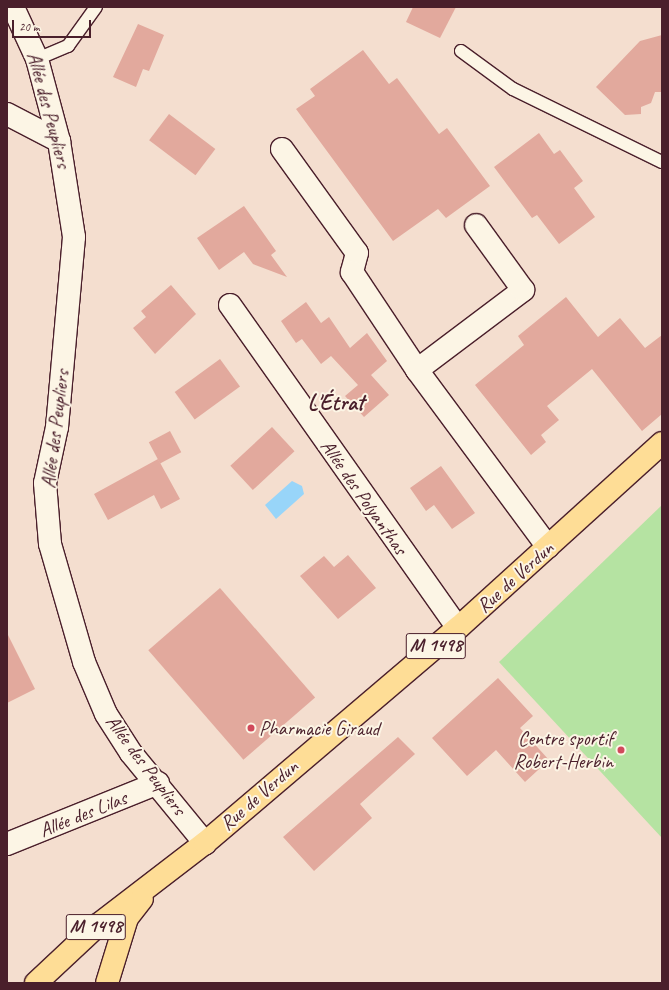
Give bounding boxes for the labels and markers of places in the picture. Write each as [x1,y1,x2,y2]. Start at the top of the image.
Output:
place label: Pharmacie Giraud [259,716,379,740]
marker: Pharmacie Giraud [246,723,256,733]
place label: Centre sportif Robert-Herbin [513,726,613,773]
marker: Centre sportif Robert-Herbin [616,745,626,755]

